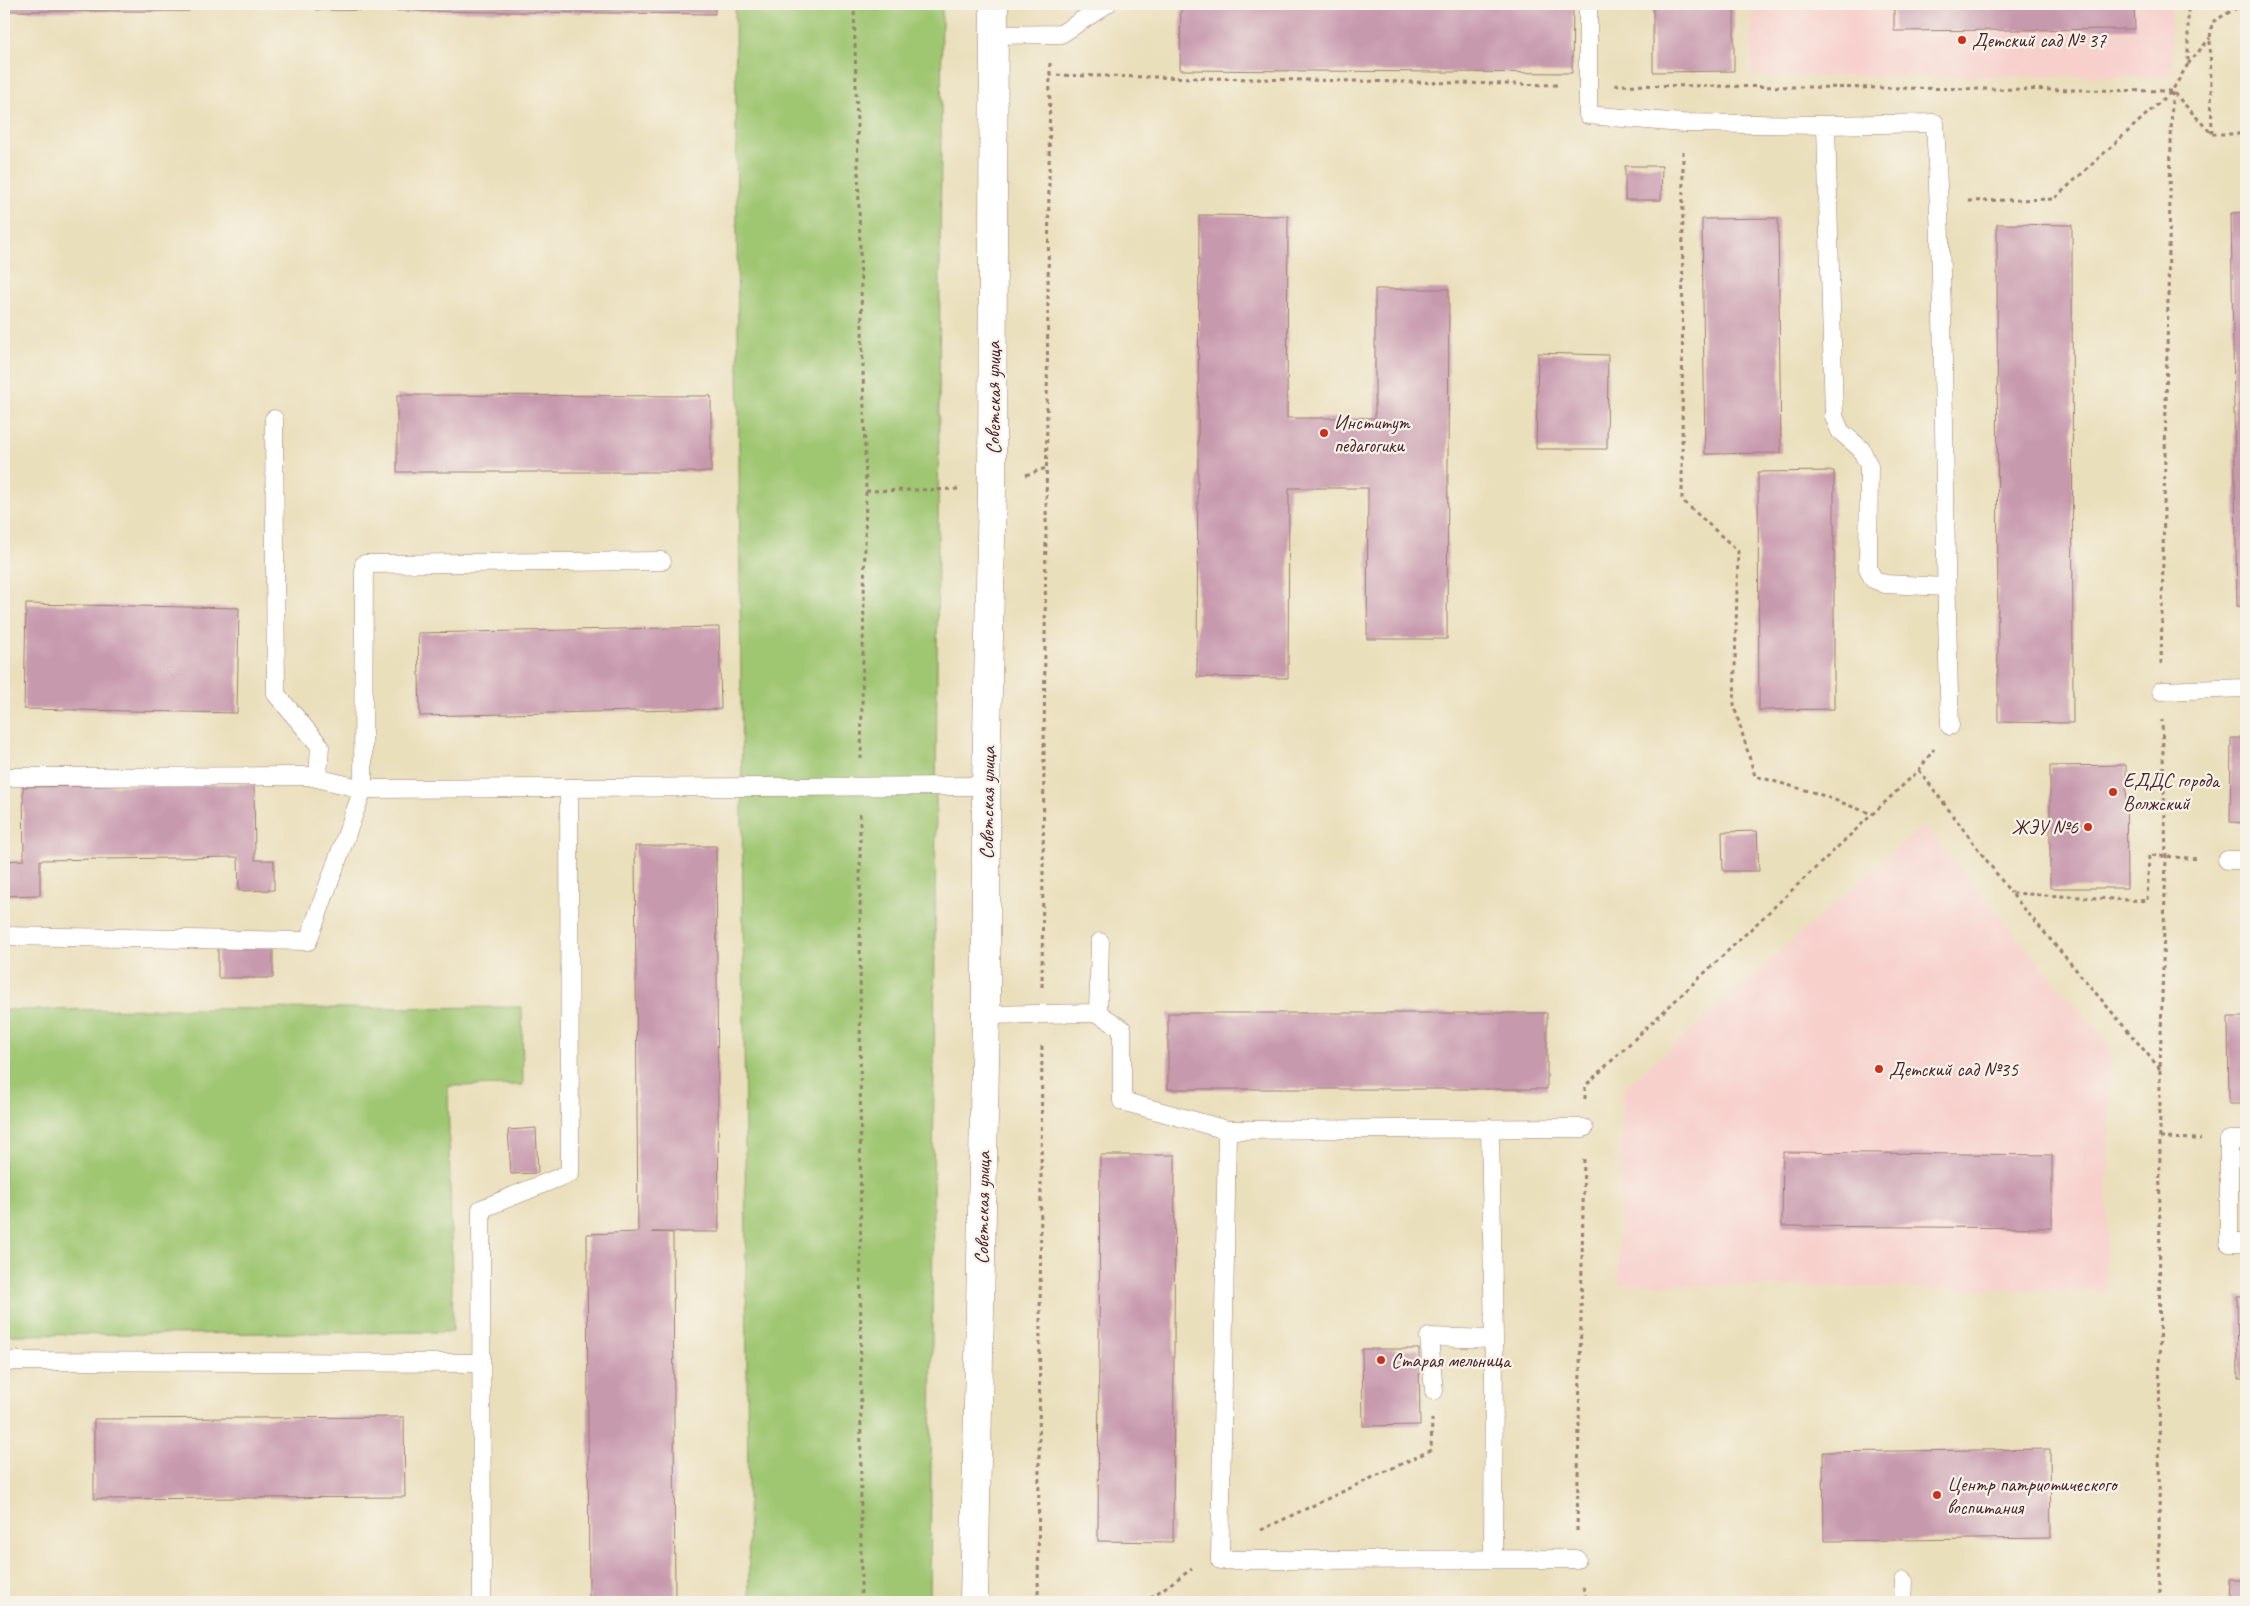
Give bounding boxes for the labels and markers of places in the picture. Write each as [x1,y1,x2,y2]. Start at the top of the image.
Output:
place label: Детский сад № 37 [1972,28,2107,53]
marker: Детский сад № 37 [1956,34,1968,46]
place label: Институт педагогики [1334,410,1411,458]
marker: Институт педагогики [1318,427,1330,439]
place label: ЕДДС города Волжский [2123,768,2221,816]
marker: ЕДДС города Волжский [2107,786,2119,798]
place label: ЖЭУ №6 [2011,815,2079,840]
marker: ЖЭУ №6 [2082,821,2094,833]
place label: Детский сад №35 [1889,1057,2019,1082]
marker: Детский сад №35 [1873,1063,1885,1075]
place label: Старая мельница [1391,1348,1512,1373]
marker: Старая мельница [1375,1354,1387,1366]
place label: Центр патриотического воспитания [1947,1472,2119,1520]
marker: Центр патриотического воспитания [1931,1489,1943,1501]

